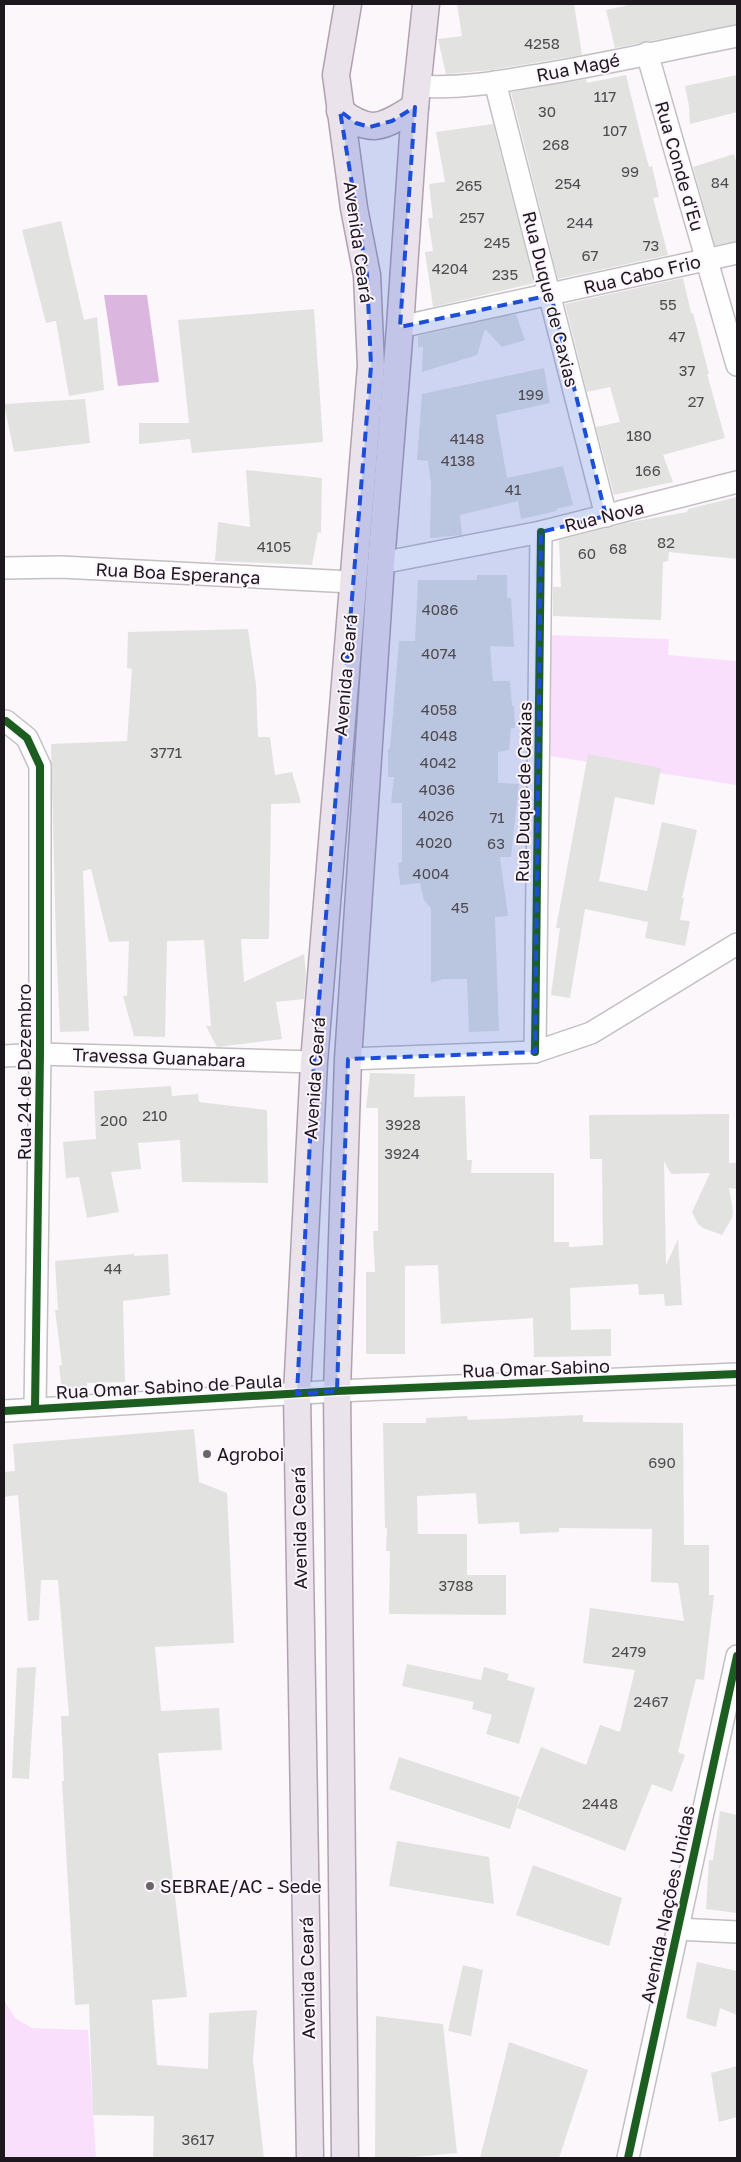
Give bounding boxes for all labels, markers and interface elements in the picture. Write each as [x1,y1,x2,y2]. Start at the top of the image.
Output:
house number: 4258 [524,34,560,52]
street label: Rua Magé [534,48,622,86]
house number: 117 [594,87,616,105]
street label: Rua Conde d'Eu [651,98,709,234]
house number: 30 [538,102,556,120]
house number: 107 [603,121,627,139]
house number: 268 [543,135,569,153]
house number: 99 [621,162,639,180]
house number: 84 [711,173,729,191]
house number: 254 [555,174,581,192]
house number: 265 [456,176,482,194]
street label: Avenida Ceará [340,180,378,304]
house number: 257 [459,208,485,226]
street label: Rua Duque de Caxias [518,209,584,389]
house number: 244 [566,213,594,231]
house number: 245 [484,233,510,251]
house number: 73 [643,236,659,254]
house number: 67 [581,246,599,264]
street label: Rua Cabo Frio [581,250,703,298]
house number: 4204 [432,259,468,277]
house number: 235 [492,265,518,283]
house number: 55 [659,295,677,313]
house number: 47 [668,327,686,345]
house number: 37 [679,361,695,379]
house number: 199 [518,385,544,403]
house number: 27 [688,392,704,410]
house number: 180 [626,426,652,444]
house number: 4148 [450,429,484,447]
house number: 4138 [441,451,475,469]
house number: 166 [635,461,661,479]
house number: 41 [505,480,521,498]
street label: Rua Nova [562,495,646,537]
house number: 82 [657,533,675,551]
house number: 4105 [257,537,291,555]
house number: 68 [609,539,627,557]
house number: 60 [578,544,596,562]
street label: Rua Boa Esperança [95,558,261,588]
house number: 4086 [422,600,458,618]
street label: Avenida Ceará [329,613,361,737]
house number: 4074 [421,644,457,662]
house number: 4058 [421,700,457,718]
street label: Rua Duque de Caxias [510,701,536,883]
house number: 4048 [421,726,457,744]
house number: 3771 [150,743,182,761]
house number: 4042 [420,753,456,771]
house number: 4036 [419,780,455,798]
house number: 4026 [418,806,454,824]
house number: 71 [489,808,505,826]
house number: 4020 [416,833,452,851]
house number: 63 [487,834,505,852]
house number: 4004 [413,864,449,882]
house number: 45 [451,898,469,916]
street label: Rua 24 de Dezembro [13,984,35,1160]
street label: Avenida Ceará [299,1016,329,1140]
street label: Travessa Guanabara [72,1043,246,1071]
house number: 210 [142,1106,168,1124]
house number: 200 [100,1111,128,1129]
house number: 3928 [385,1115,421,1133]
house number: 3924 [384,1144,420,1162]
house number: 44 [104,1259,122,1277]
street label: Rua Omar Sabino [462,1354,610,1382]
street label: Rua Omar Sabino de Paula [55,1369,283,1403]
place label: Agroboi [217,1443,284,1465]
marker: Agroboi [201,1448,213,1460]
house number: 690 [648,1453,676,1471]
street label: Avenida Ceará [287,1466,311,1590]
house number: 3788 [438,1576,474,1594]
house number: 2479 [612,1642,646,1660]
house number: 2467 [634,1692,668,1710]
house number: 2448 [582,1794,618,1812]
street label: Avenida Nações Unidas [635,1803,699,2005]
place label: SEBRAE/AC - Sede [160,1875,322,1897]
marker: SEBRAE/AC - Sede [144,1880,156,1892]
street label: Avenida Ceará [295,1916,319,2040]
house number: 3617 [181,2130,215,2148]

